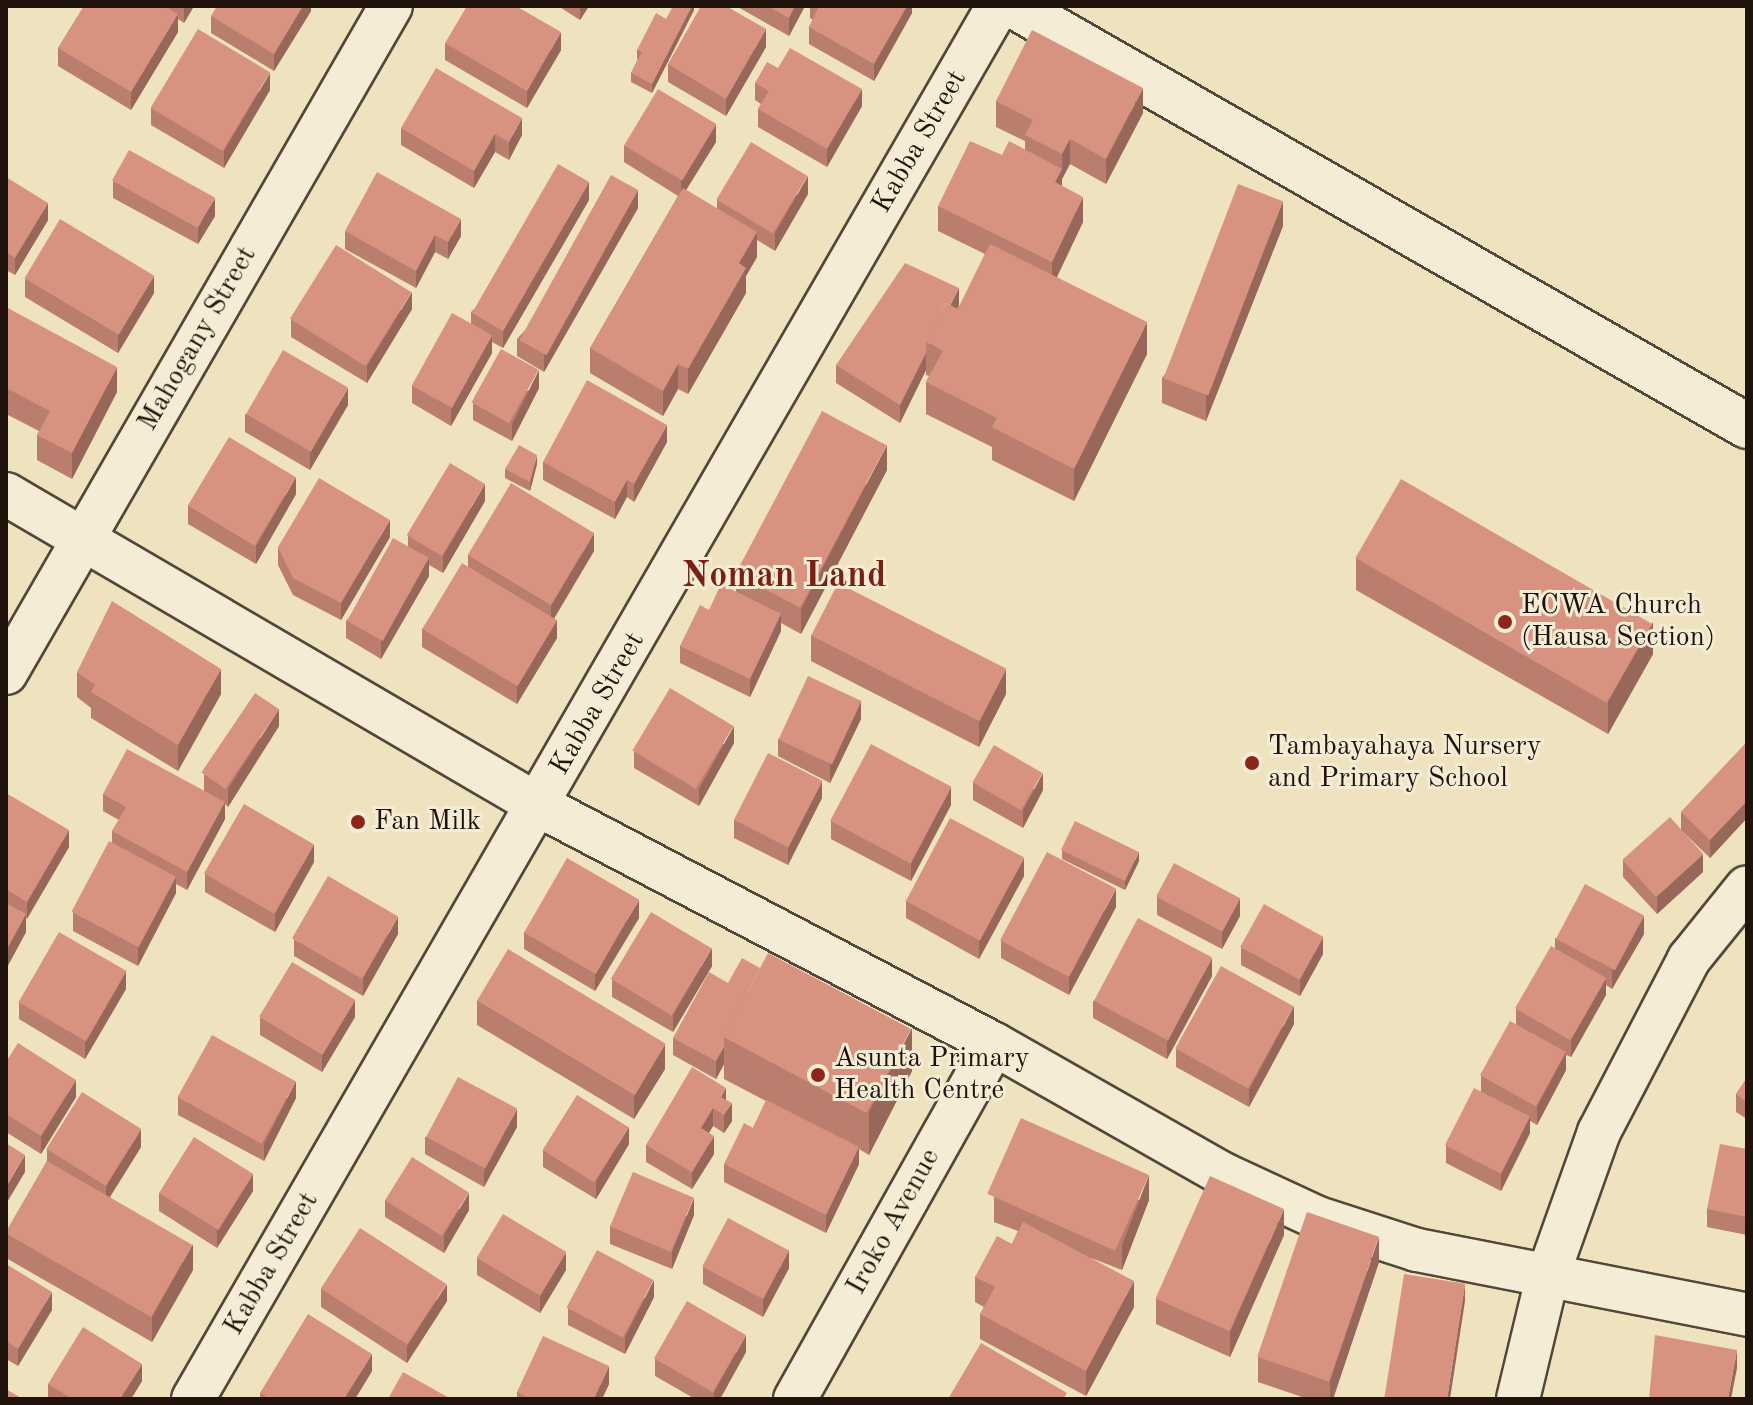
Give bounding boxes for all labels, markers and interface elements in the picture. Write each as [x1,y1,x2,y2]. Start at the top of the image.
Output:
street label: Kabba Street [866,65,974,219]
street label: Mahogany Street [132,241,264,437]
district label: Noman Land [682,556,886,600]
place label: ECWA Church (Hausa Section) [1521,589,1715,655]
marker: ECWA Church (Hausa Section) [1496,613,1514,631]
street label: Kabba Street [544,627,652,781]
place label: Tambayahaya Nursery and Primary School [1268,730,1542,796]
marker: Tambayahaya Nursery and Primary School [1243,754,1261,772]
place label: Fan Milk [374,805,481,839]
marker: Fan Milk [349,813,367,831]
place label: Asunta Primary Health Centre [834,1042,1030,1108]
marker: Asunta Primary Health Centre [809,1066,827,1084]
street label: Iroko Avenue [840,1143,948,1301]
street label: Kabba Street [218,1187,326,1341]

